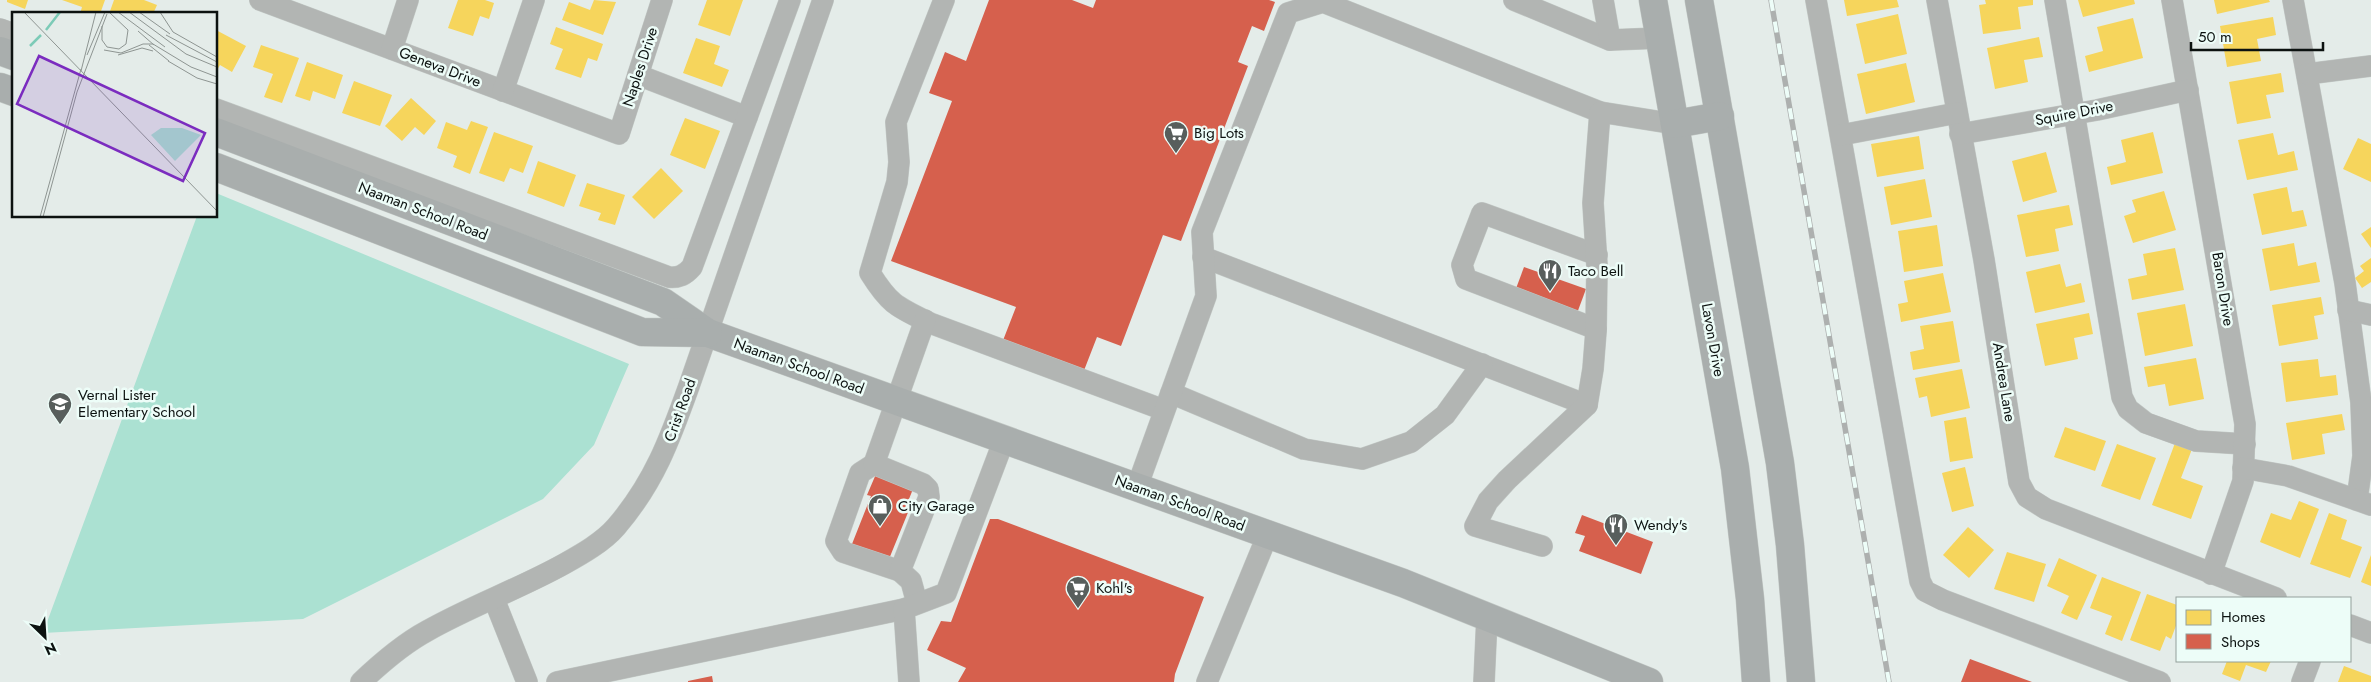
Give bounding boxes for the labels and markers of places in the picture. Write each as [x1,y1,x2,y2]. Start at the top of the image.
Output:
supermarket icon: Big Lots [1163,120,1189,154]
place label: Big Lots [1194,122,1244,144]
restaurant icon: Taco Bell [1537,258,1563,292]
place label: Taco Bell [1568,260,1624,282]
place label: Vernal Lister Elementary School [78,384,195,423]
school or university icon: Vernal Lister Elementary School [47,391,73,425]
shop icon: City Garage [867,493,893,527]
place label: City Garage [898,495,975,517]
restaurant icon: Wendy's [1603,512,1629,546]
place label: Wendy's [1634,514,1687,536]
supermarket icon: Kohl's [1065,575,1091,609]
place label: Kohl's [1096,577,1132,599]

